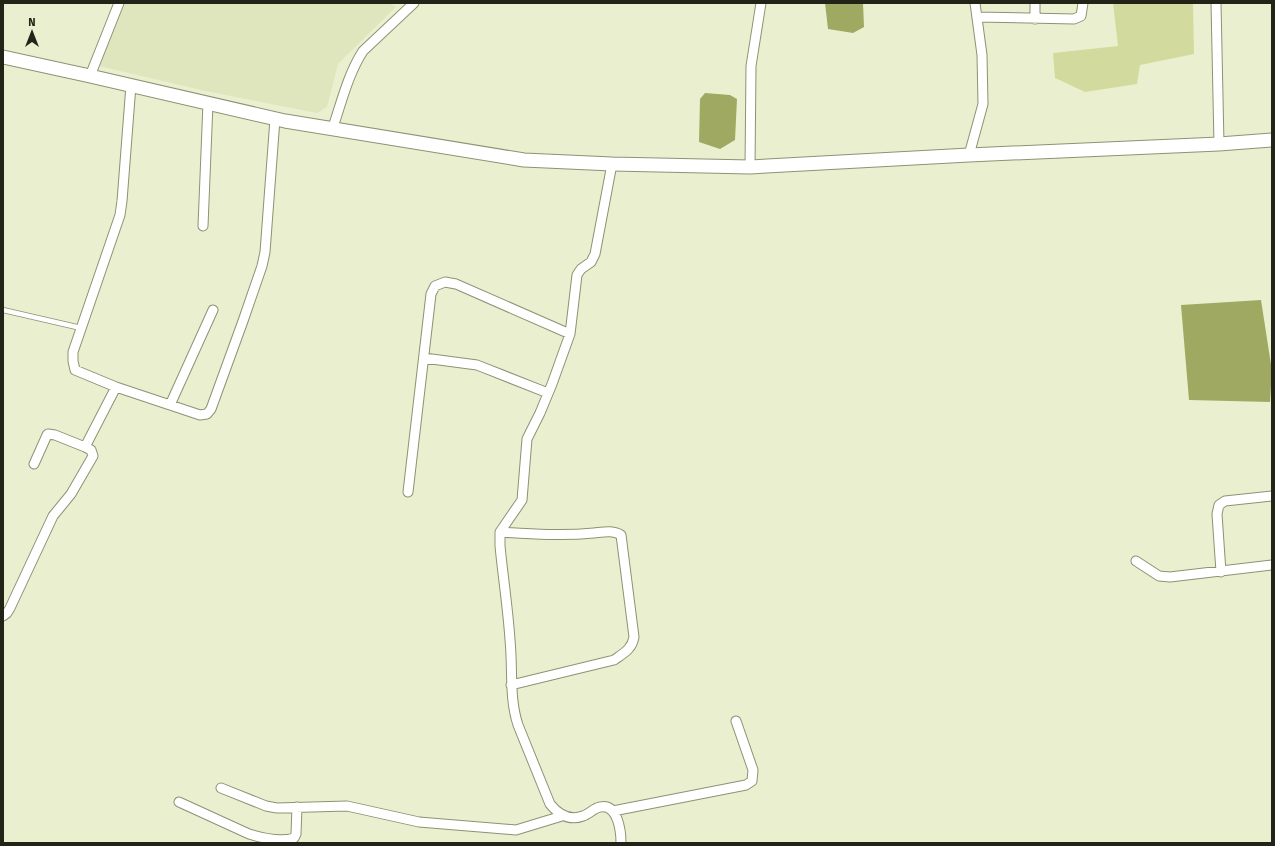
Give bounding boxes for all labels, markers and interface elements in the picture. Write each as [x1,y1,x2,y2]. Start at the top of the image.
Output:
north arrow [12,12,52,52]
text: N [28,16,36,29]

